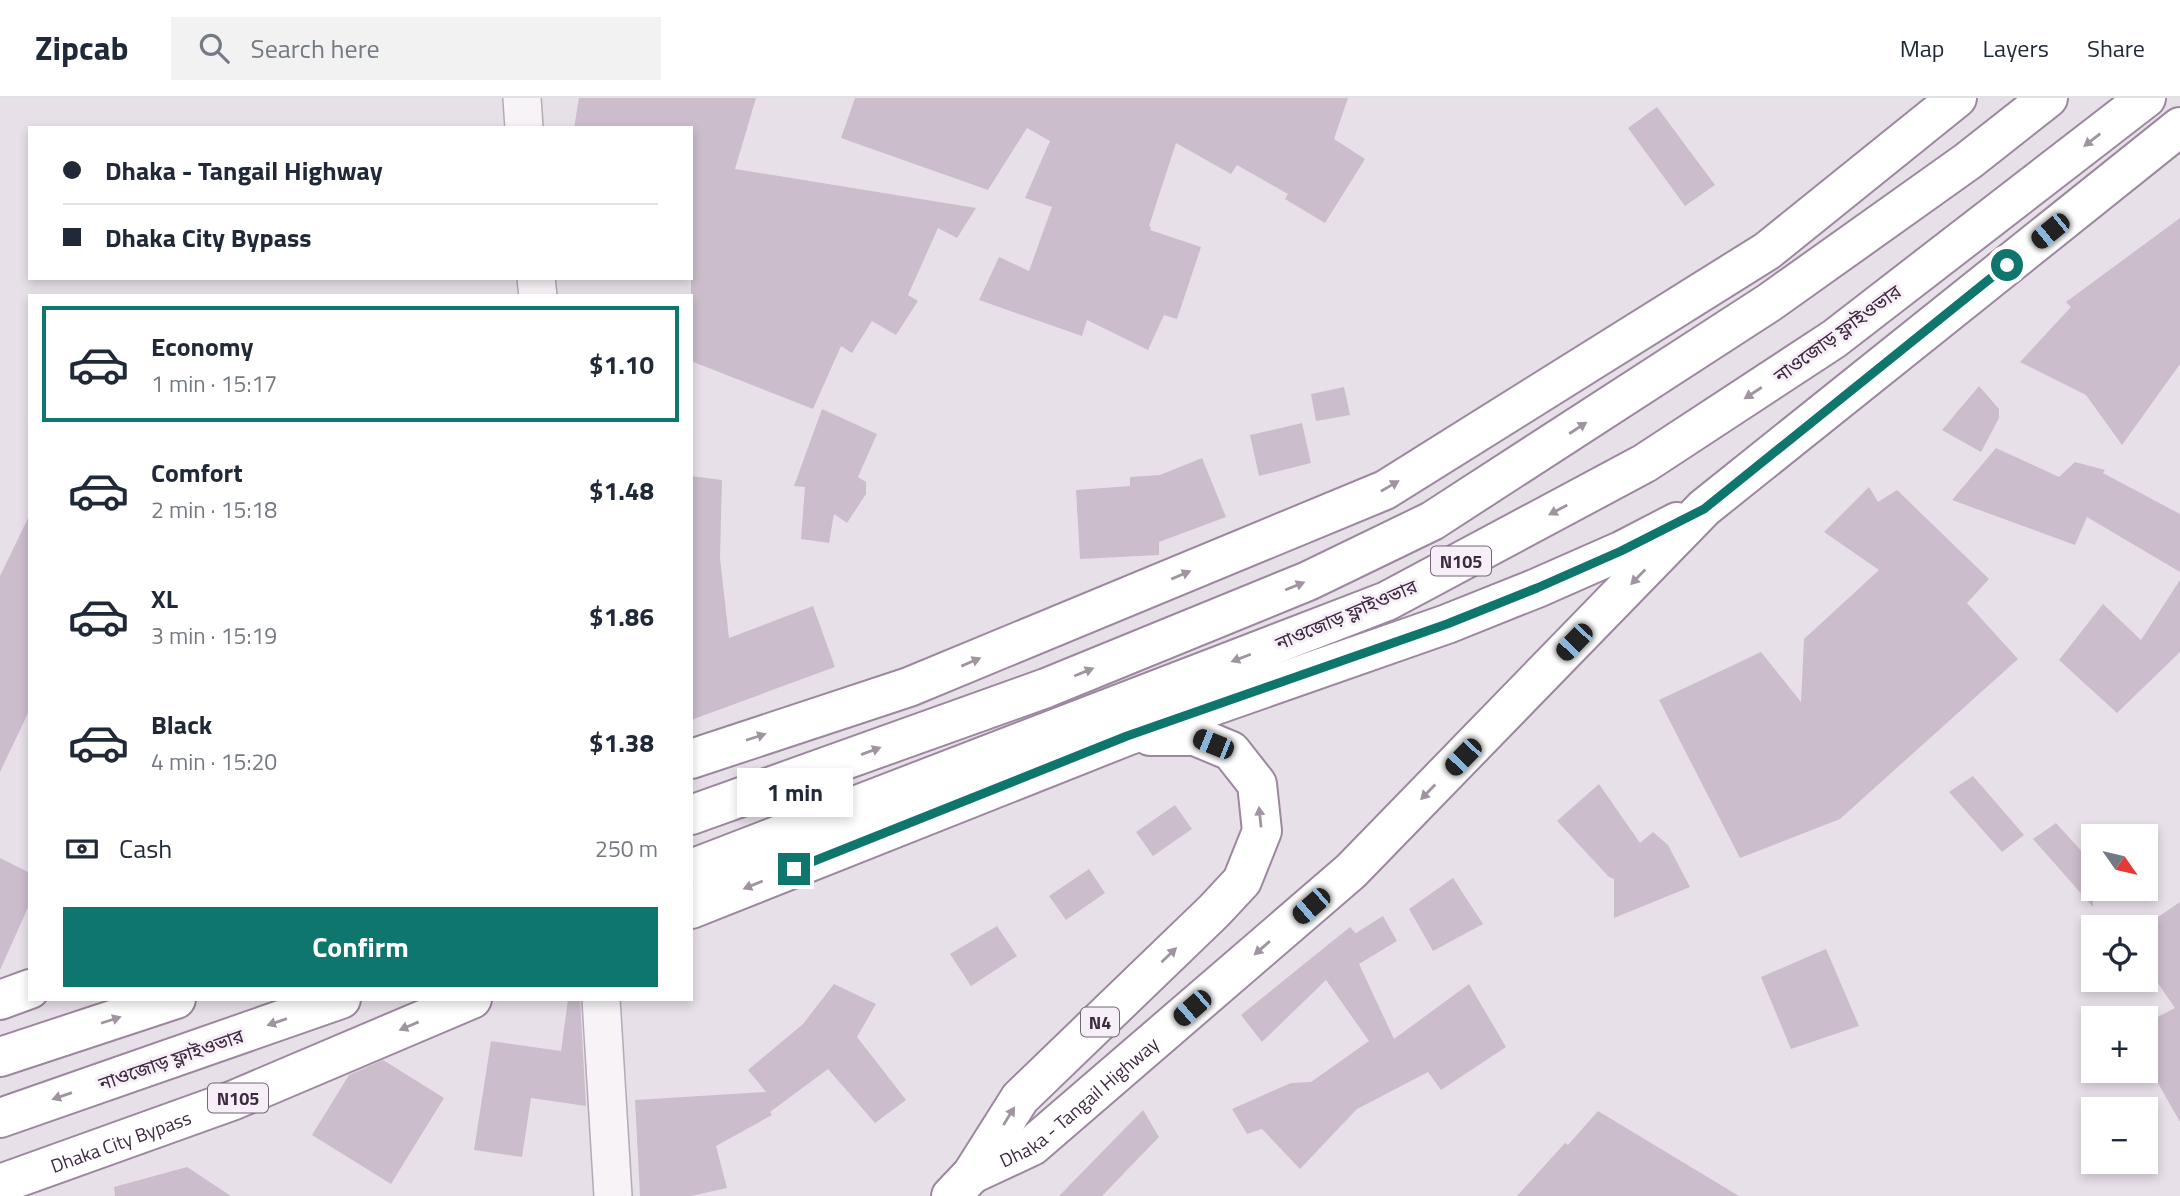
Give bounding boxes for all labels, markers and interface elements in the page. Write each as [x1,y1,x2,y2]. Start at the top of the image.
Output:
search box [171,17,661,80]
text: Zipcab [35,23,129,73]
icon: search [195,29,233,67]
text: Search here [251,29,380,68]
text: Map [1900,30,1945,66]
text: Layers [1983,30,2049,66]
text: Share [2087,30,2145,66]
one-way arrow [2083,132,2101,146]
text: Dhaka - Tangail Highway [105,151,383,190]
car [2028,210,2073,252]
text: Dhaka City Bypass [105,218,311,257]
route start [1991,249,2023,281]
street label: নাওজোড় ফ্লাইওভার [1766,276,1907,390]
text: Economy [151,327,253,366]
icon: car [67,333,130,396]
text: $1.10 [589,345,654,384]
text: 1 min · 15:17 [151,366,277,401]
one-way arrow [1743,386,1762,399]
one-way arrow [1569,421,1588,434]
text: Comfort [151,453,243,492]
icon: car [67,459,130,522]
text: $1.48 [589,471,654,510]
one-way arrow [1381,480,1400,492]
text: 2 min · 15:18 [151,492,277,527]
one-way arrow [1548,504,1568,516]
road number: N105 [1431,546,1491,575]
one-way arrow [1629,568,1646,585]
one-way arrow [1170,569,1191,580]
street label: নাওজোড় ফ্লাইওভার [1270,571,1422,657]
text: XL [151,579,178,618]
one-way arrow [1284,580,1305,591]
icon: car [67,585,130,648]
text: $1.86 [589,597,654,636]
text: 3 min · 15:19 [151,618,277,653]
car [1552,620,1597,664]
one-way arrow [1231,652,1252,663]
one-way arrow [960,656,981,667]
one-way arrow [1074,666,1094,678]
text: Black [151,705,212,744]
icon: car [67,711,130,774]
text: $1.38 [589,723,654,762]
car [1190,726,1237,762]
one-way arrow [746,732,767,742]
car [1441,735,1486,779]
text: 4 min · 15:20 [151,744,277,779]
one-way arrow [860,745,881,756]
callout: 1 min [736,768,852,816]
text: 1 min [767,775,823,810]
one-way arrow [1419,784,1436,801]
one-way arrow [1255,806,1266,828]
north arrow [2081,824,2158,901]
map controls [2081,824,2158,1174]
text: Cash [119,829,172,868]
icon: cash [63,830,101,868]
text: 250 m [595,831,658,866]
route end [778,853,810,885]
one-way arrow [742,879,763,890]
car [1289,884,1334,928]
button: Confirm [63,907,658,987]
button: locate [2081,915,2158,992]
one-way arrow [1253,940,1271,956]
one-way arrow [1160,947,1177,964]
car [1170,986,1215,1030]
button: + [2081,1006,2158,1083]
road number: N4 [1081,1007,1119,1037]
one-way arrow [101,1015,122,1025]
one-way arrow [266,1017,287,1028]
street label: নাওজোড় ফ্লাইওভার [94,1020,248,1098]
one-way arrow [399,1020,420,1031]
street label: Dhaka - Tangail Highway [994,1029,1164,1174]
road number: N105 [208,1084,268,1113]
one-way arrow [51,1091,72,1102]
button: − [2081,1097,2158,1174]
street label: Dhaka City Bypass [46,1102,195,1179]
one-way arrow [1002,1106,1015,1126]

